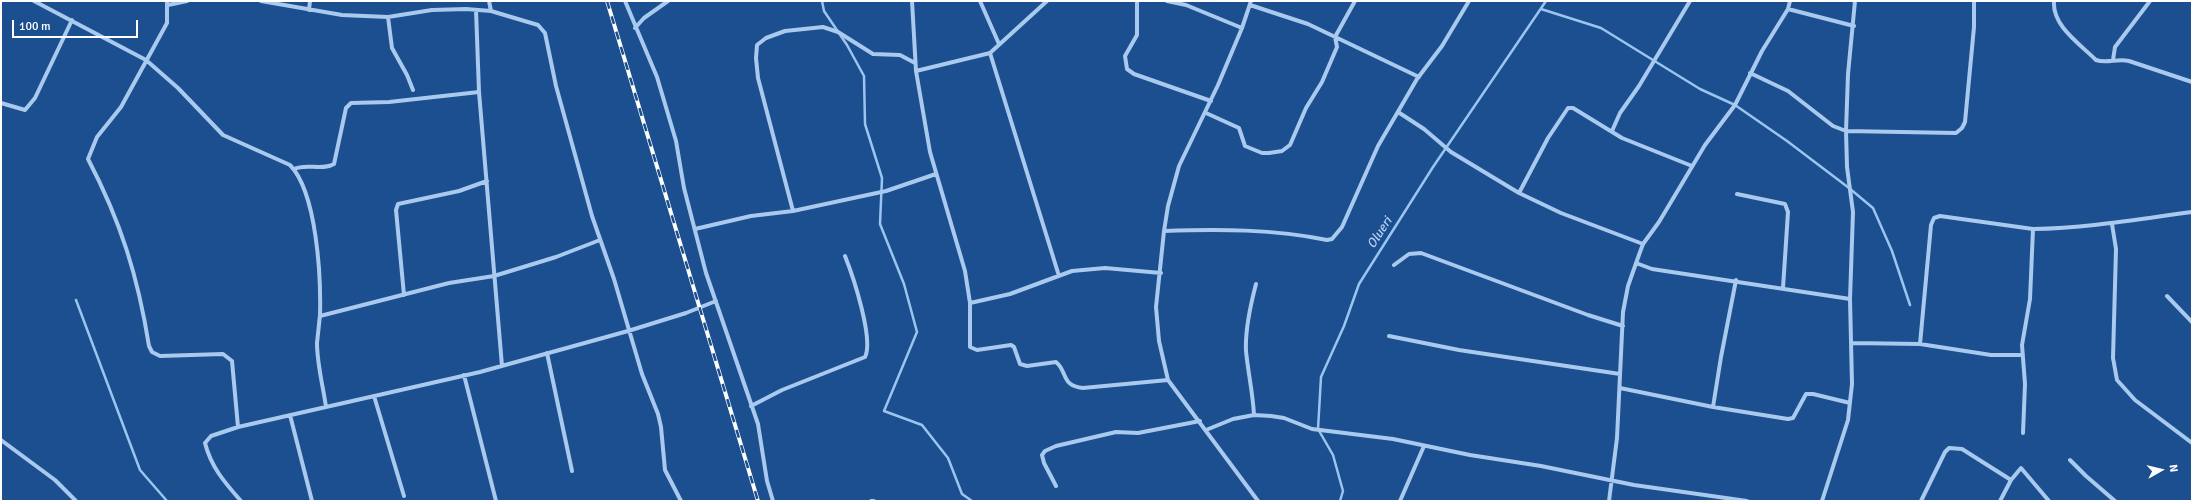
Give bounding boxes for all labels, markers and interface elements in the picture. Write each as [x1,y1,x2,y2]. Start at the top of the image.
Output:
scale bar [14,12,140,38]
text: 100 m [19,19,51,34]
water label: Olueri [1364,214,1396,252]
north arrow [2141,450,2181,490]
text: N [2166,464,2180,473]

